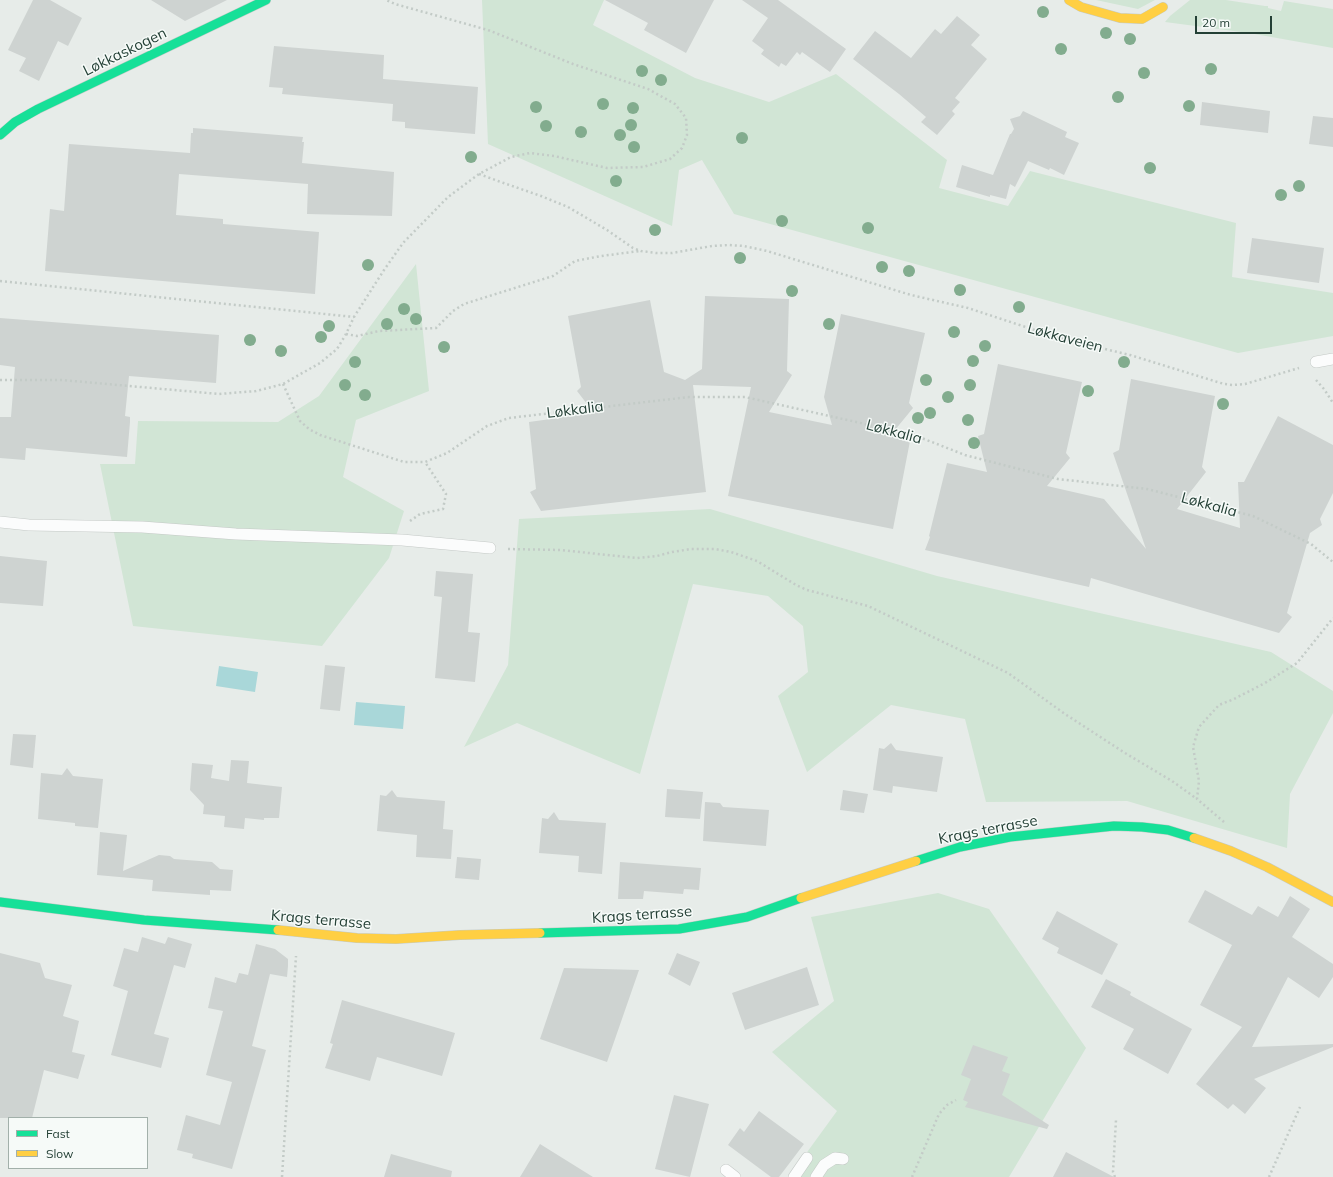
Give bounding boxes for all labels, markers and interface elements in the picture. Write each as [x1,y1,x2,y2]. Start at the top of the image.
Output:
scale bar [1197,8,1274,34]
text: 20 m [1202,15,1230,30]
street label: Løkkaskogen [80,24,170,80]
street label: Løkkaveien [1025,319,1105,357]
street label: Løkkalia [546,398,604,422]
street label: Løkkalia [864,416,924,448]
street label: Løkkalia [1179,489,1239,521]
street label: Krags terrasse [937,812,1039,848]
street label: Krags terrasse [591,903,693,927]
street label: Krags terrasse [270,907,372,933]
legend [8,1117,148,1169]
text: Fast [46,1126,70,1141]
text: Slow [46,1146,74,1161]

